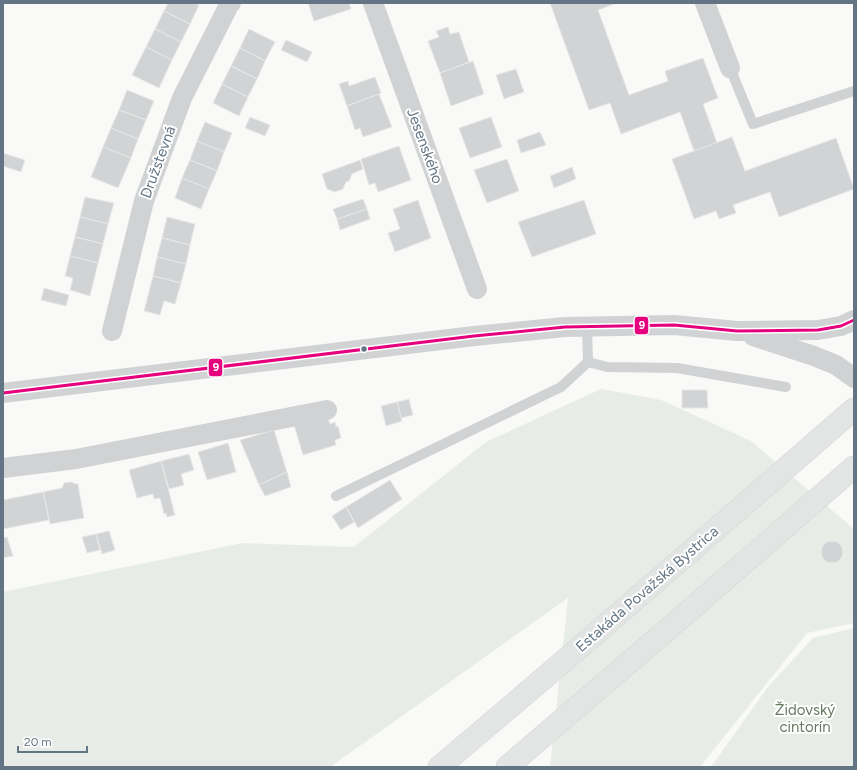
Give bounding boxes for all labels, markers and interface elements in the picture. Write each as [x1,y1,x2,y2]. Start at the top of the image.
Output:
street label: Jesenského [403,106,447,186]
street label: Družstevná [137,123,179,201]
line badge: 9 [634,316,649,335]
text: 9 [639,319,645,332]
unlabelled marker [359,344,369,354]
line badge: 9 [208,358,223,377]
text: 9 [213,361,219,374]
street label: Estakáda Považská Bystrica [572,522,722,656]
park label: Židovský cintorín [775,701,835,736]
scale bar [18,728,87,754]
text: 20 m [24,735,52,749]

